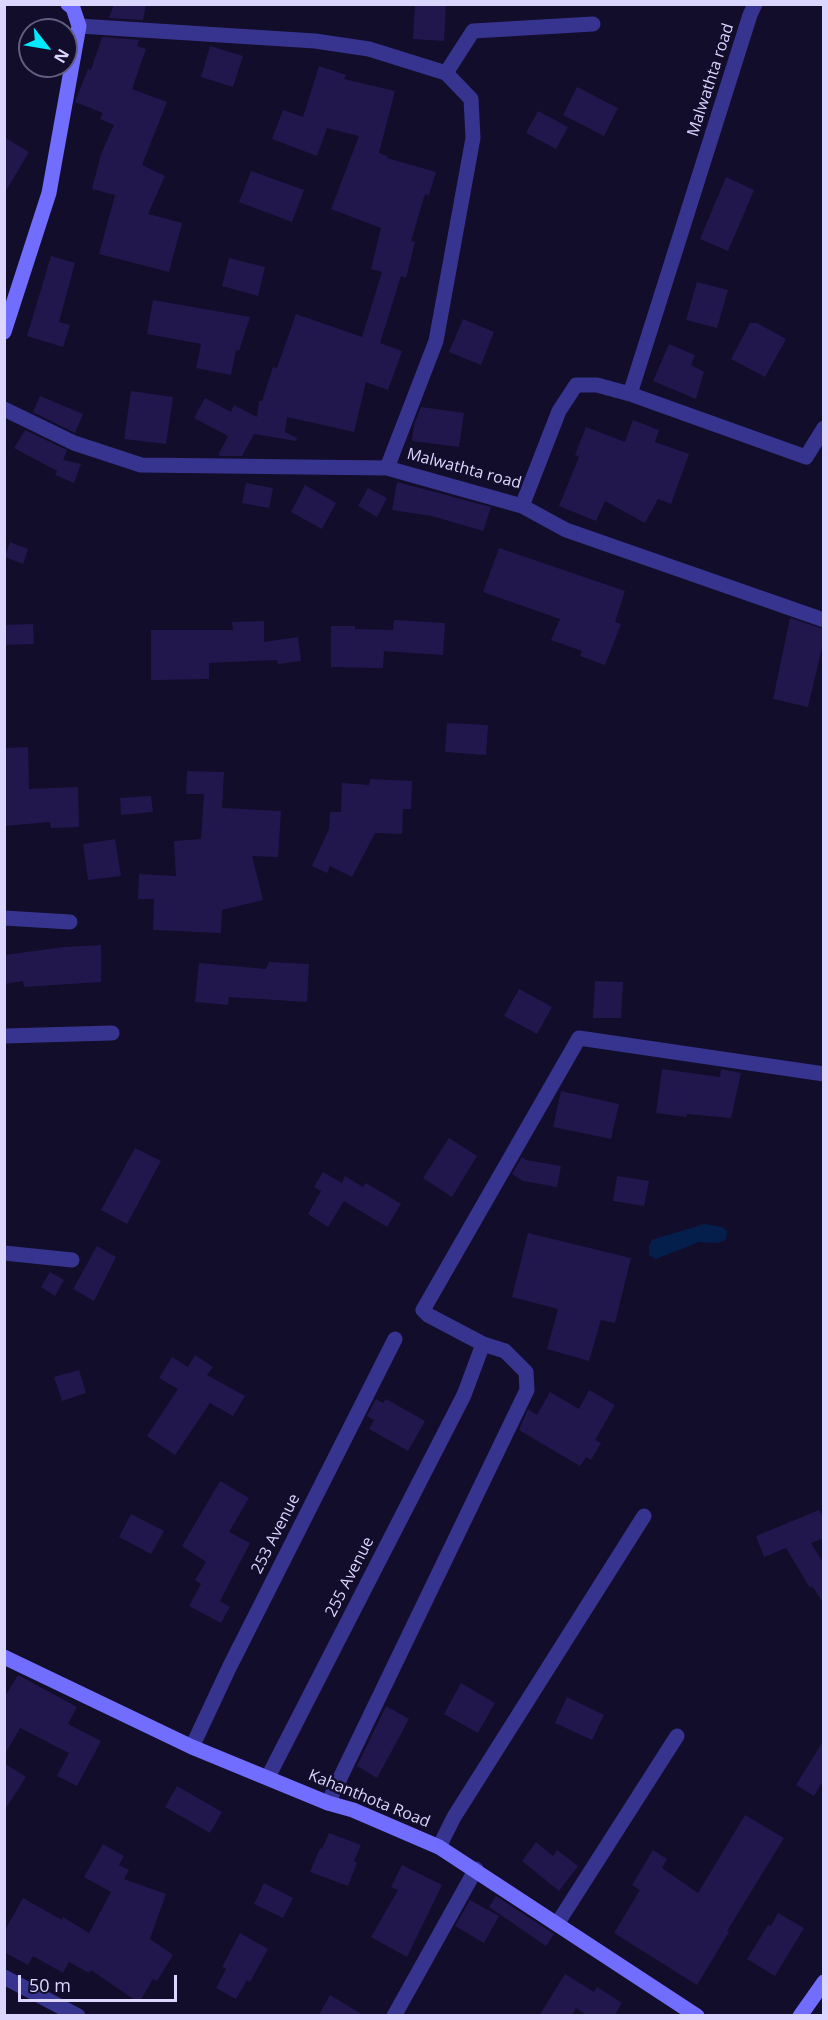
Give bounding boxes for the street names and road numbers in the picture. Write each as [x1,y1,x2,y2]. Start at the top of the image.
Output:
street label: Malwathta road [684,21,738,139]
street label: Malwathta road [405,444,523,494]
street label: 253 Avenue [248,1491,304,1577]
street label: 255 Avenue [322,1534,378,1620]
street label: Kahanthota Road [305,1766,433,1832]

